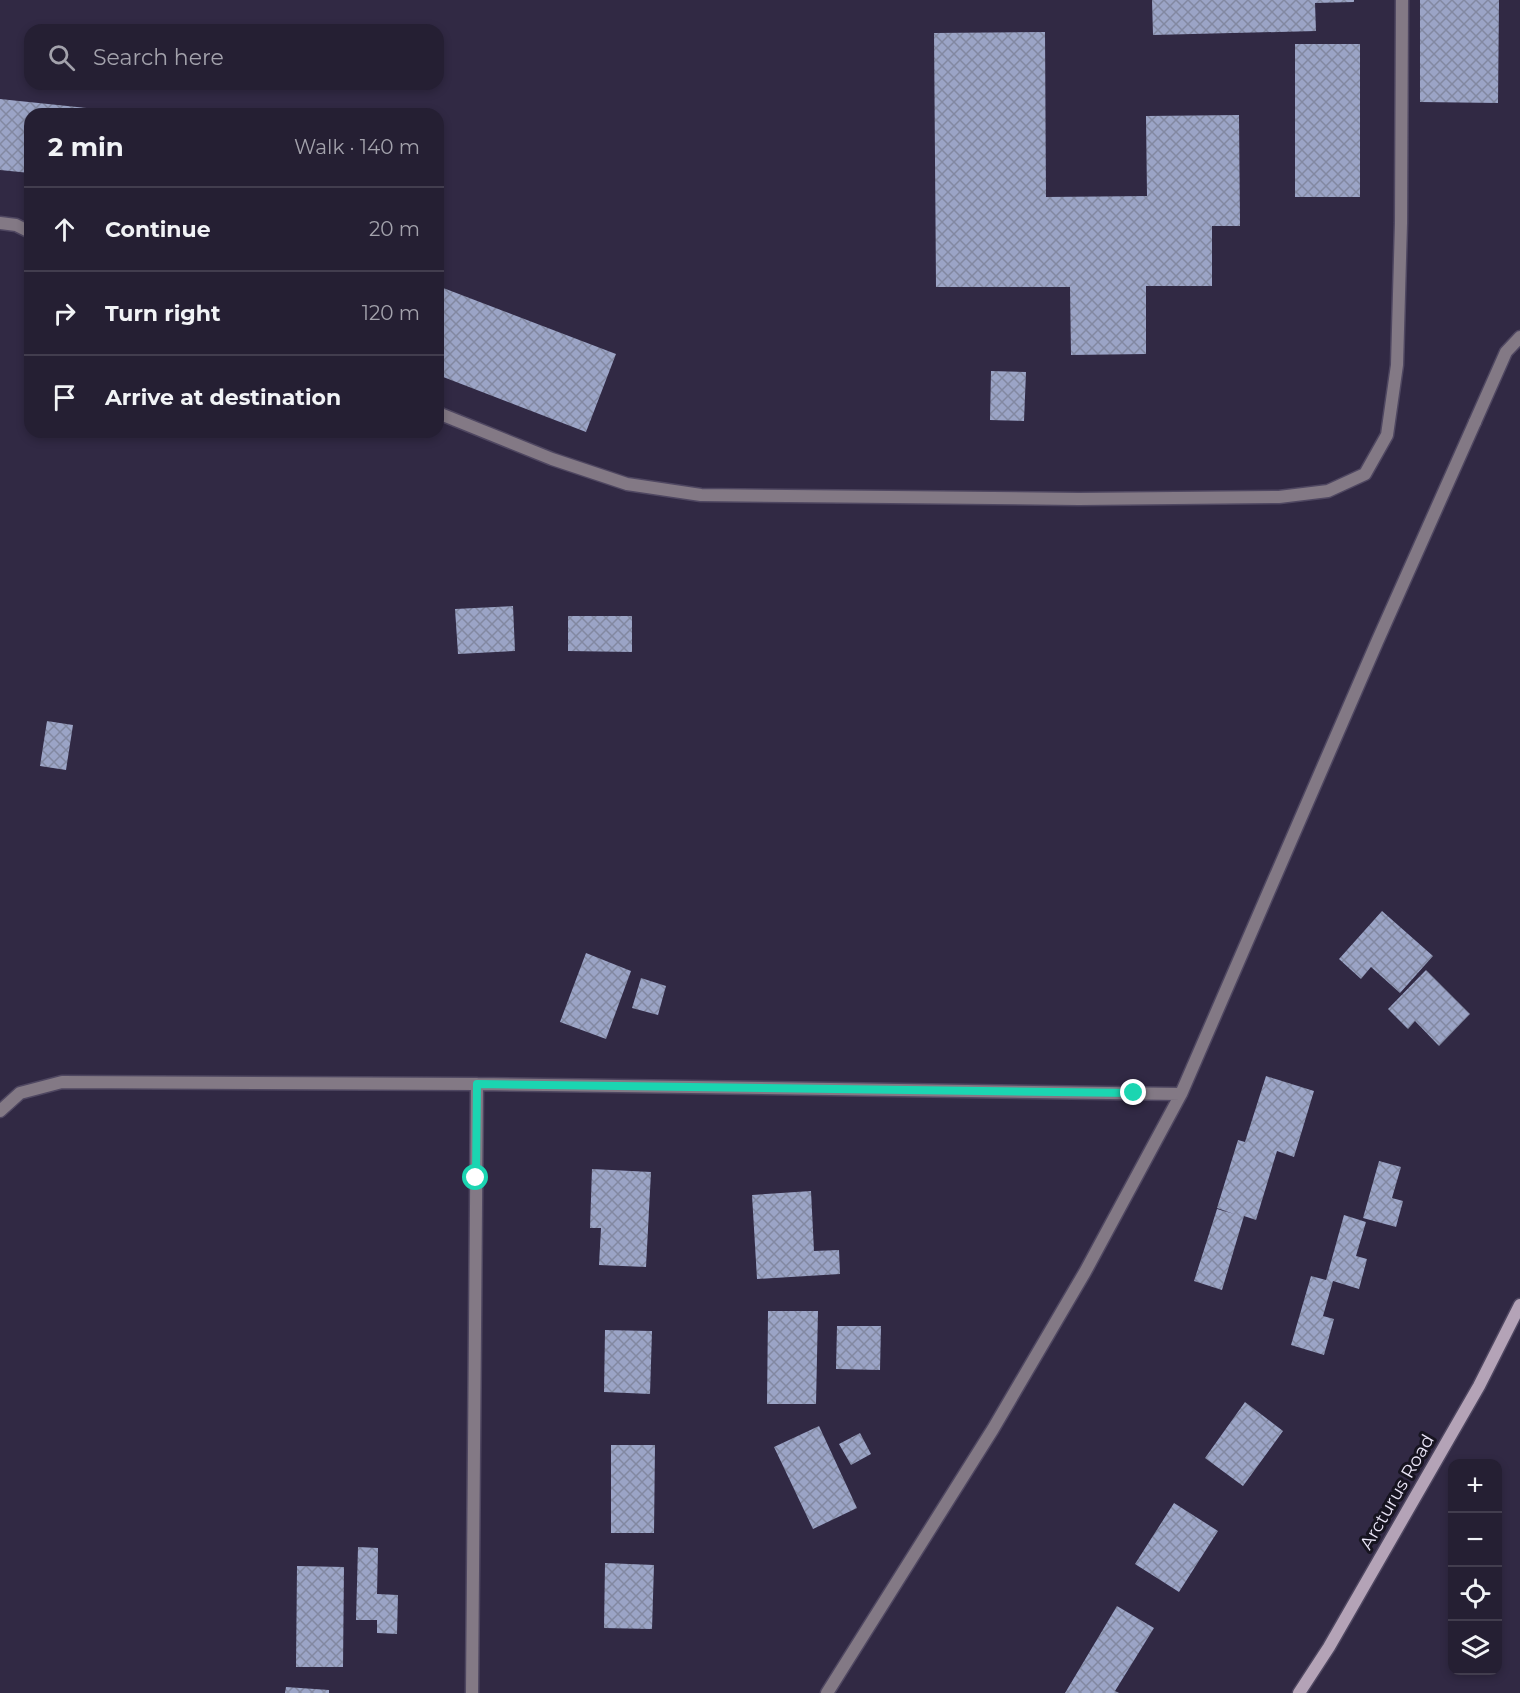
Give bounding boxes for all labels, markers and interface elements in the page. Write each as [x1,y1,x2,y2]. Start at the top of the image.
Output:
search box [24,24,444,90]
icon: search [45,41,78,74]
text: Search here [93,44,224,71]
text: 2 min [48,131,124,163]
text: Walk · 140 m [294,135,420,159]
icon: ahead [48,213,81,246]
text: Continue [105,216,211,243]
text: 20 m [369,217,420,241]
icon: right [48,297,81,330]
text: Turn right [105,300,220,327]
text: 120 m [362,301,420,325]
icon: arrive [48,381,81,414]
text: Arrive at destination [105,384,341,411]
route end [1120,1079,1146,1105]
route start [462,1164,488,1190]
street label: Arcturus Road [1355,1430,1439,1554]
map controls [1448,1459,1502,1675]
button: + [1448,1459,1502,1513]
button: − [1448,1513,1502,1567]
button: locate [1448,1567,1502,1621]
button: layers [1448,1621,1502,1675]

